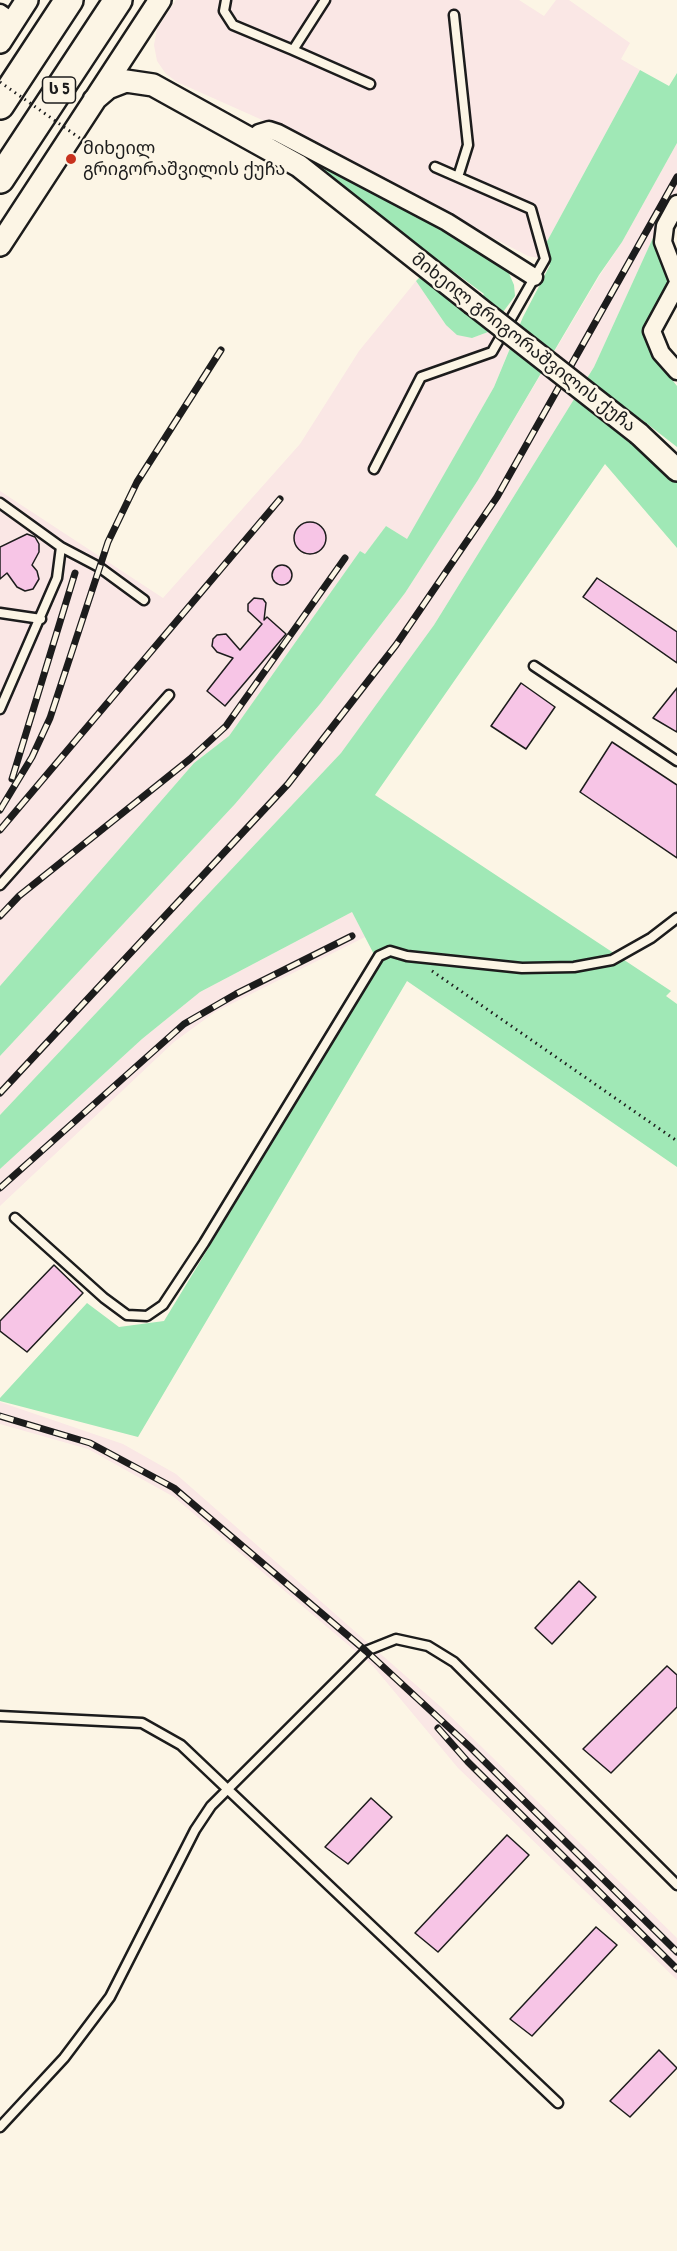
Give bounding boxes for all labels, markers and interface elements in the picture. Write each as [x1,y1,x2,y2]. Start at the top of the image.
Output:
road number: ს 5 [42,77,76,103]
place label: მიხეილ გრიგორაშვილის ქუჩა [83,138,285,180]
marker: მიხეილ გრიგორაშვილის ქუჩა [64,152,78,166]
street label: მიხეილ გრიგორაშვილის ქუჩა [406,249,640,437]

